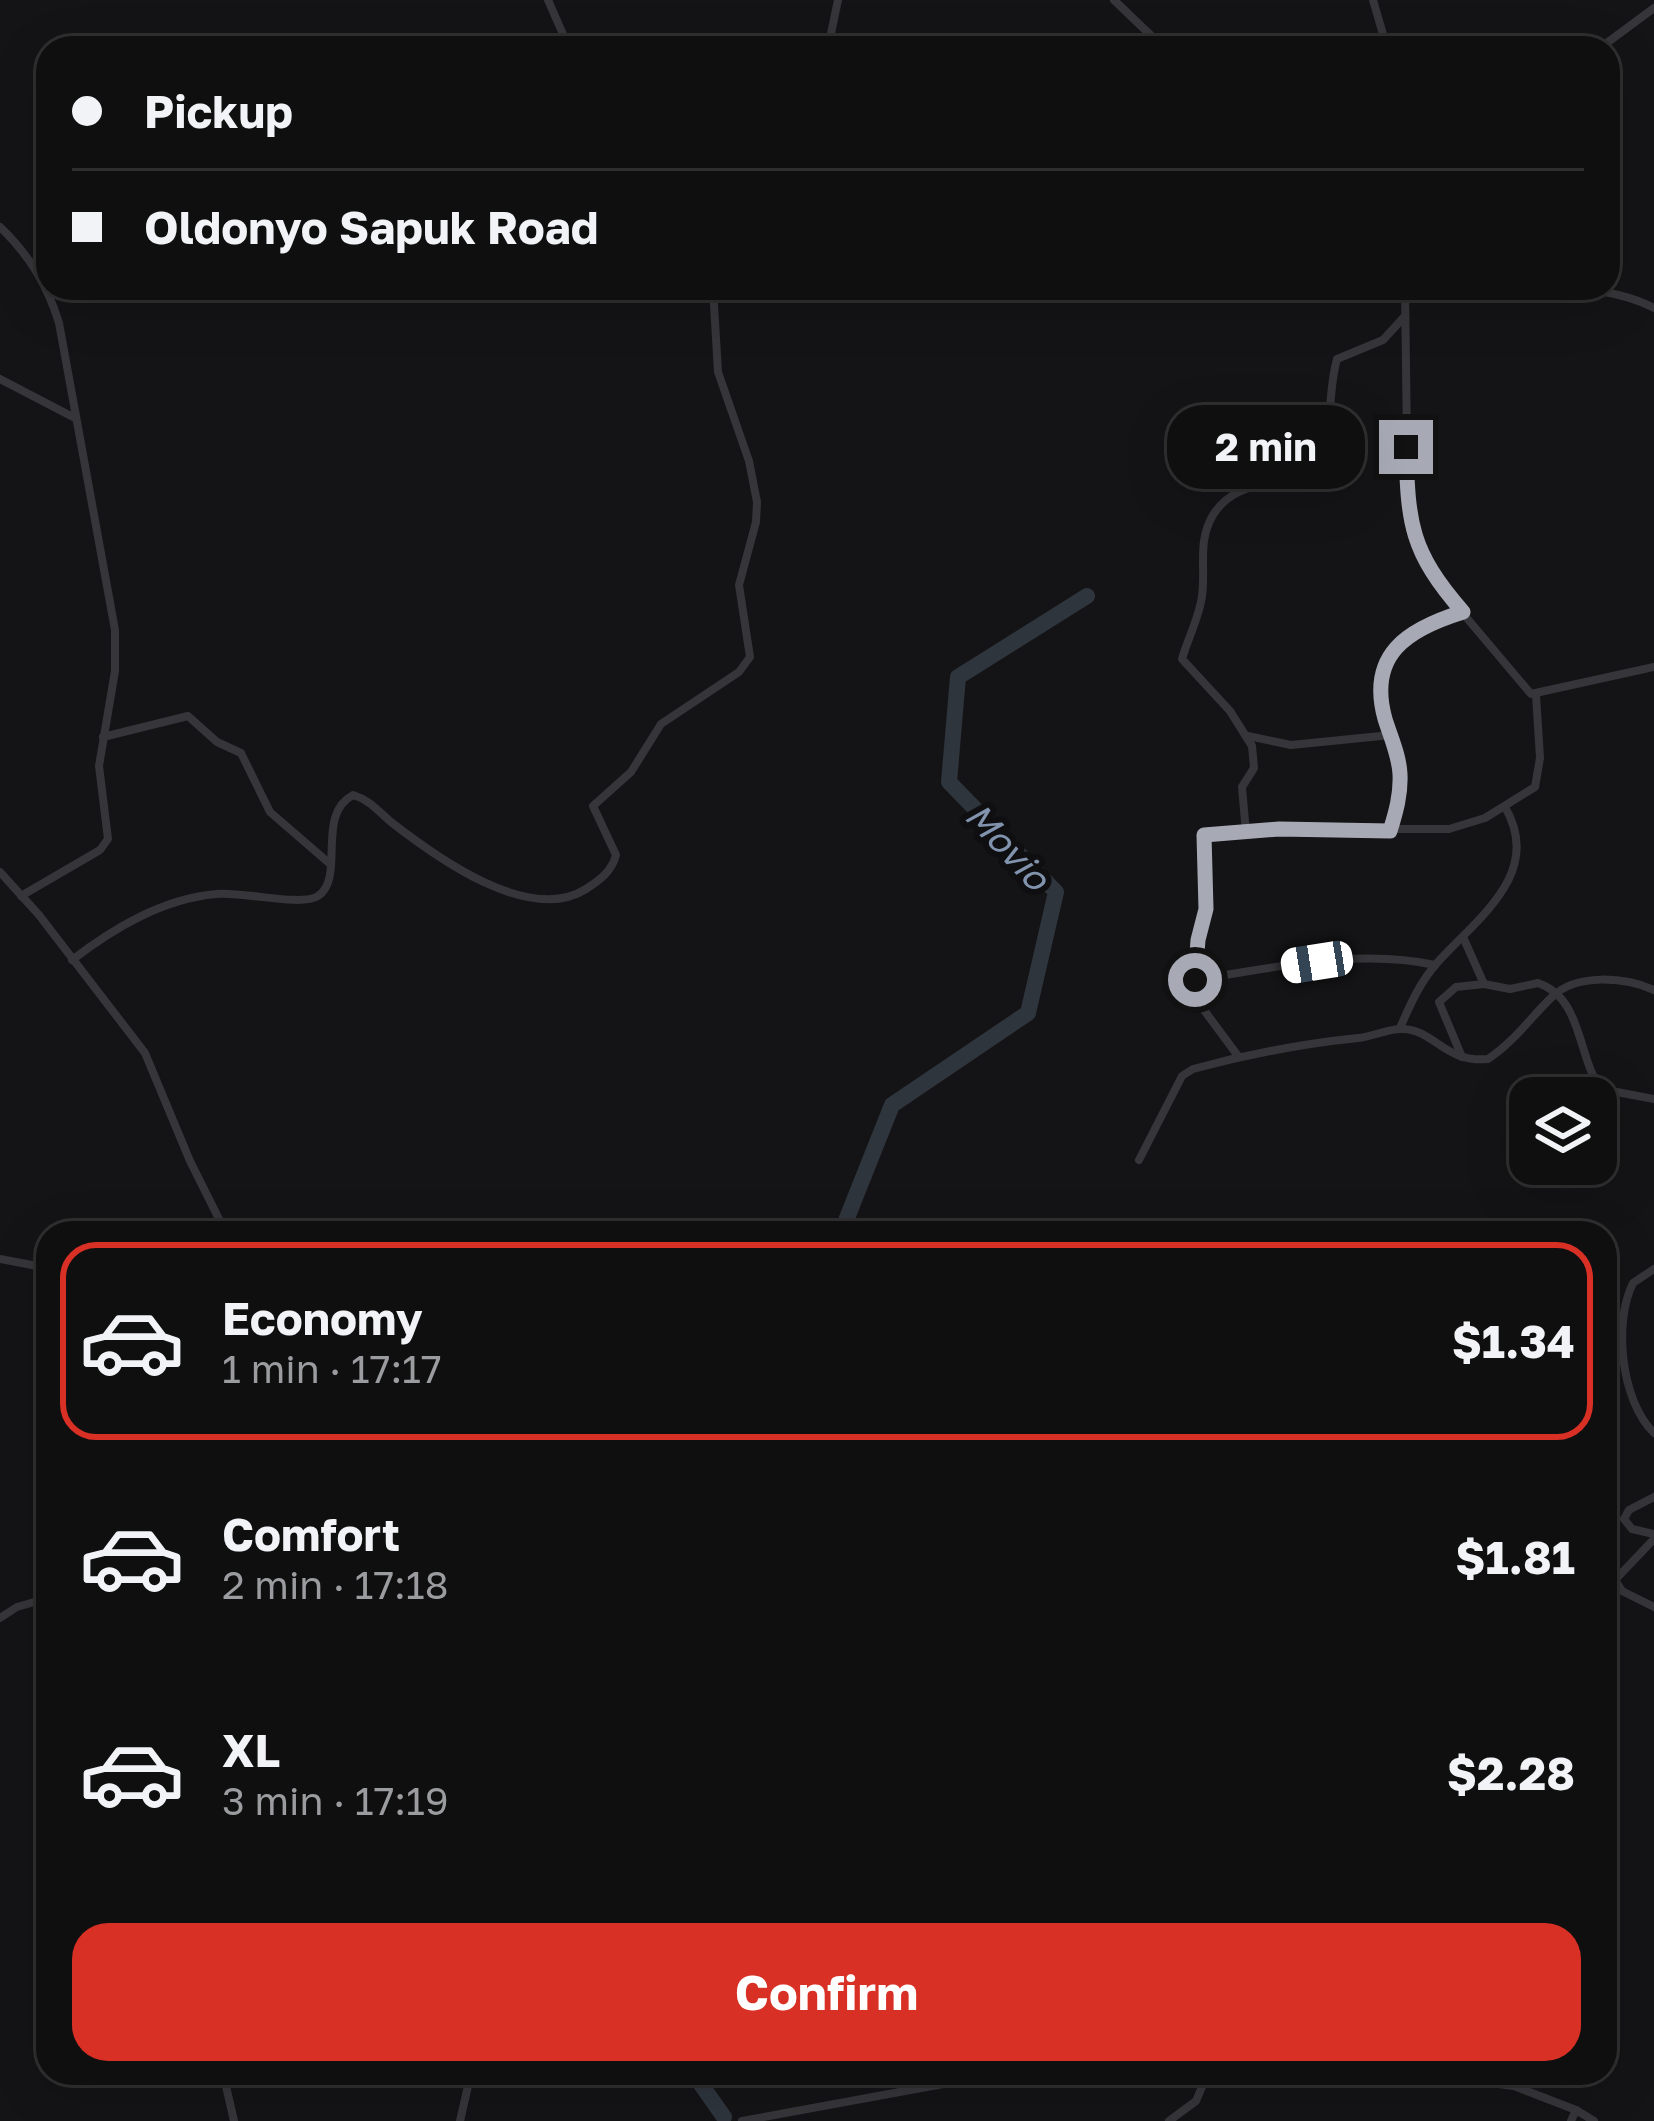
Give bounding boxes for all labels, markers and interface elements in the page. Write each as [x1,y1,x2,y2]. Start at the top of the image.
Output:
text: Pickup [144,84,293,138]
text: Oldonyo Sapuk Road [144,200,598,254]
callout: 2 min [1166,405,1364,489]
route end [1379,420,1433,474]
text: 2 min [1215,423,1317,470]
water label: Movio [957,794,1061,900]
car [1279,939,1355,985]
route start [1168,953,1222,1007]
map controls [1509,1077,1617,1185]
button: layers [1509,1077,1617,1185]
icon: car [78,1287,186,1395]
text: Economy [222,1291,423,1345]
text: $1.34 [1452,1314,1575,1368]
text: 1 min · 17:17 [222,1345,442,1392]
icon: car [78,1503,186,1611]
text: Comfort [222,1507,400,1561]
text: $1.81 [1455,1530,1575,1584]
text: 2 min · 17:18 [222,1561,449,1608]
icon: car [78,1719,186,1827]
text: XL [222,1723,280,1777]
text: $2.28 [1447,1746,1575,1800]
text: 3 min · 17:19 [222,1777,449,1824]
button: Confirm [72,1923,1581,2061]

